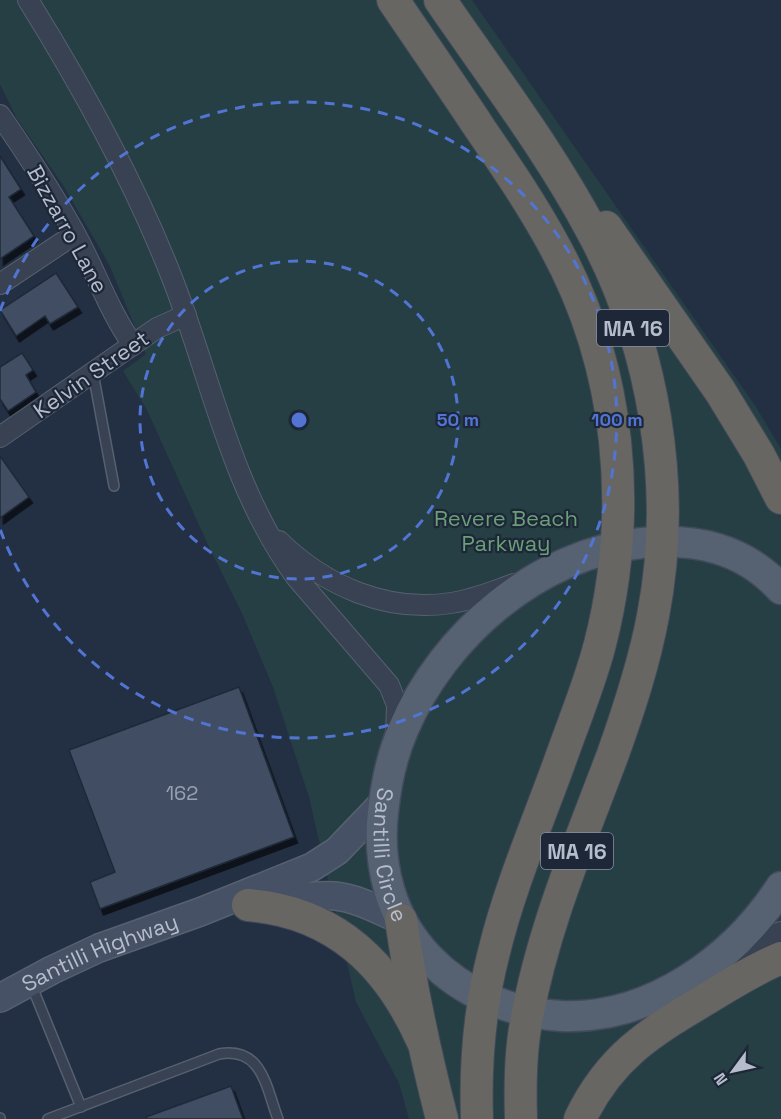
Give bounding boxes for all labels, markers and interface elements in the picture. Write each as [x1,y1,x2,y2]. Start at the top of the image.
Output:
street label: Bizzarro Lane [21,160,115,298]
road number: MA 16 [597,310,669,346]
street label: Kelvin Street [28,324,154,424]
text: 50 m [437,408,479,431]
text: 100 m [591,408,643,431]
centre of rings [289,410,309,430]
park label: Revere Beach Parkway [434,504,578,557]
house number: 162 [166,780,198,806]
street label: Santilli Circle [368,786,414,926]
road number: MA 16 [541,833,613,869]
street label: Santilli Highway [17,907,182,998]
north arrow [703,1041,763,1101]
text: N [709,1069,733,1089]

